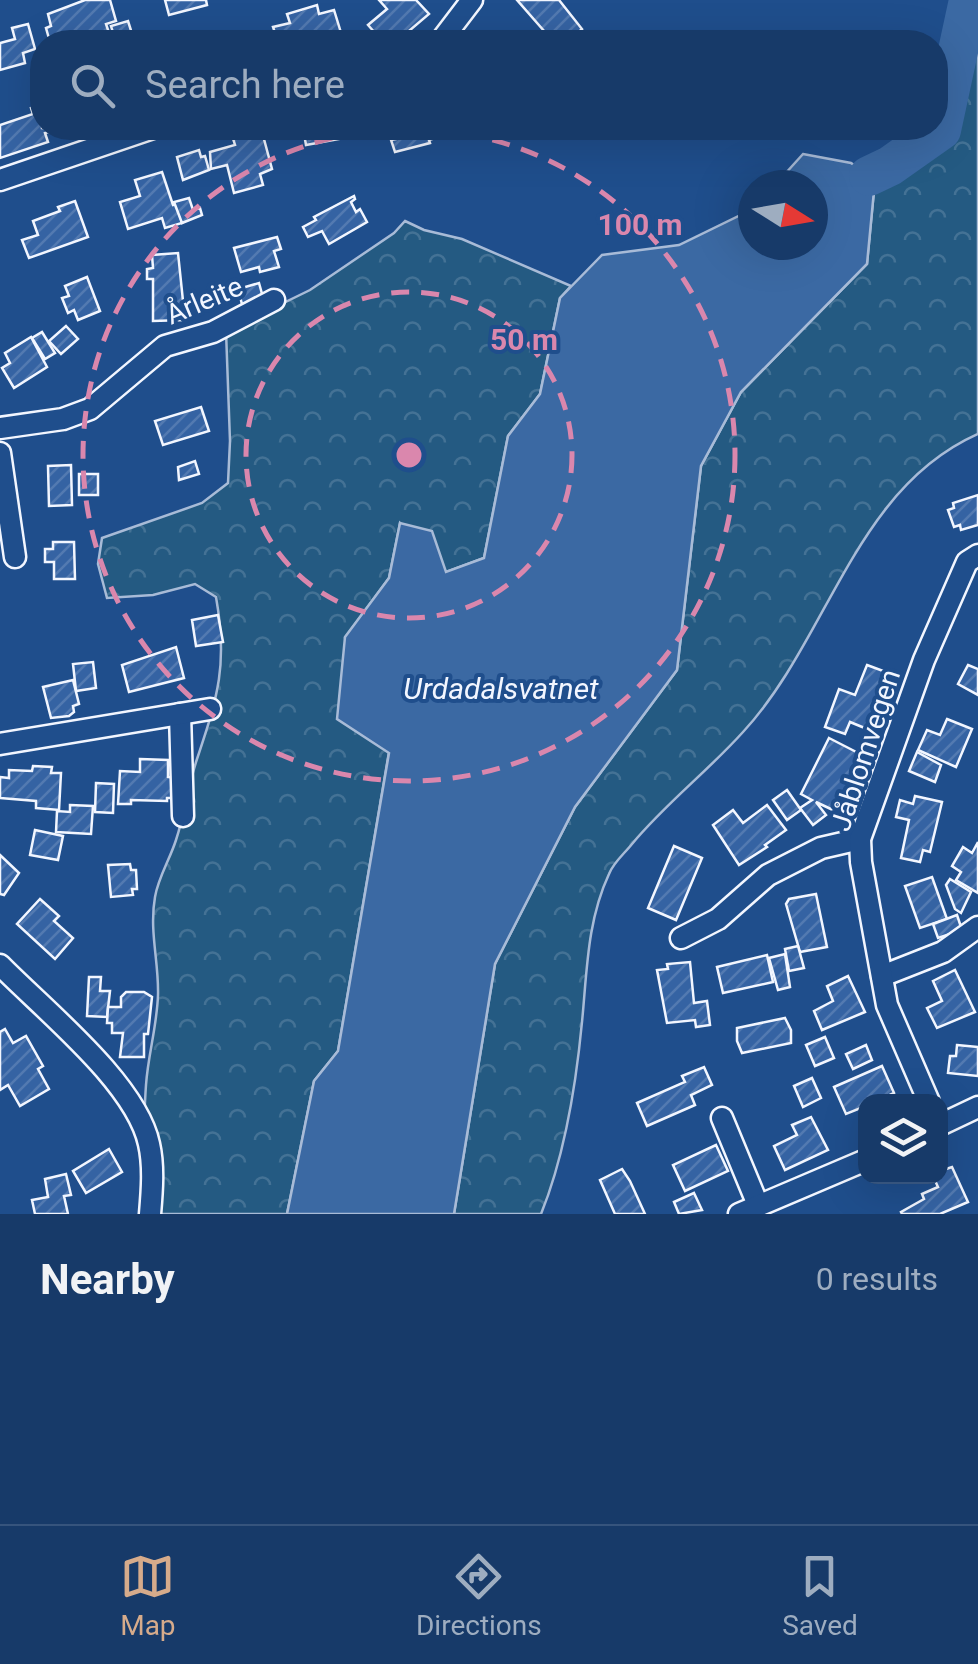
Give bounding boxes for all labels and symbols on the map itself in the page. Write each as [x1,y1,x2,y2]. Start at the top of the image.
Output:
north arrow [738,170,828,260]
text: 100 m [597,207,683,242]
street label: Årleite [160,269,248,331]
text: 50 m [490,322,558,357]
centre of rings [391,437,427,473]
street label: Jåblomvegen [824,665,907,835]
water label: Urdadalsvatnet [403,671,599,706]

